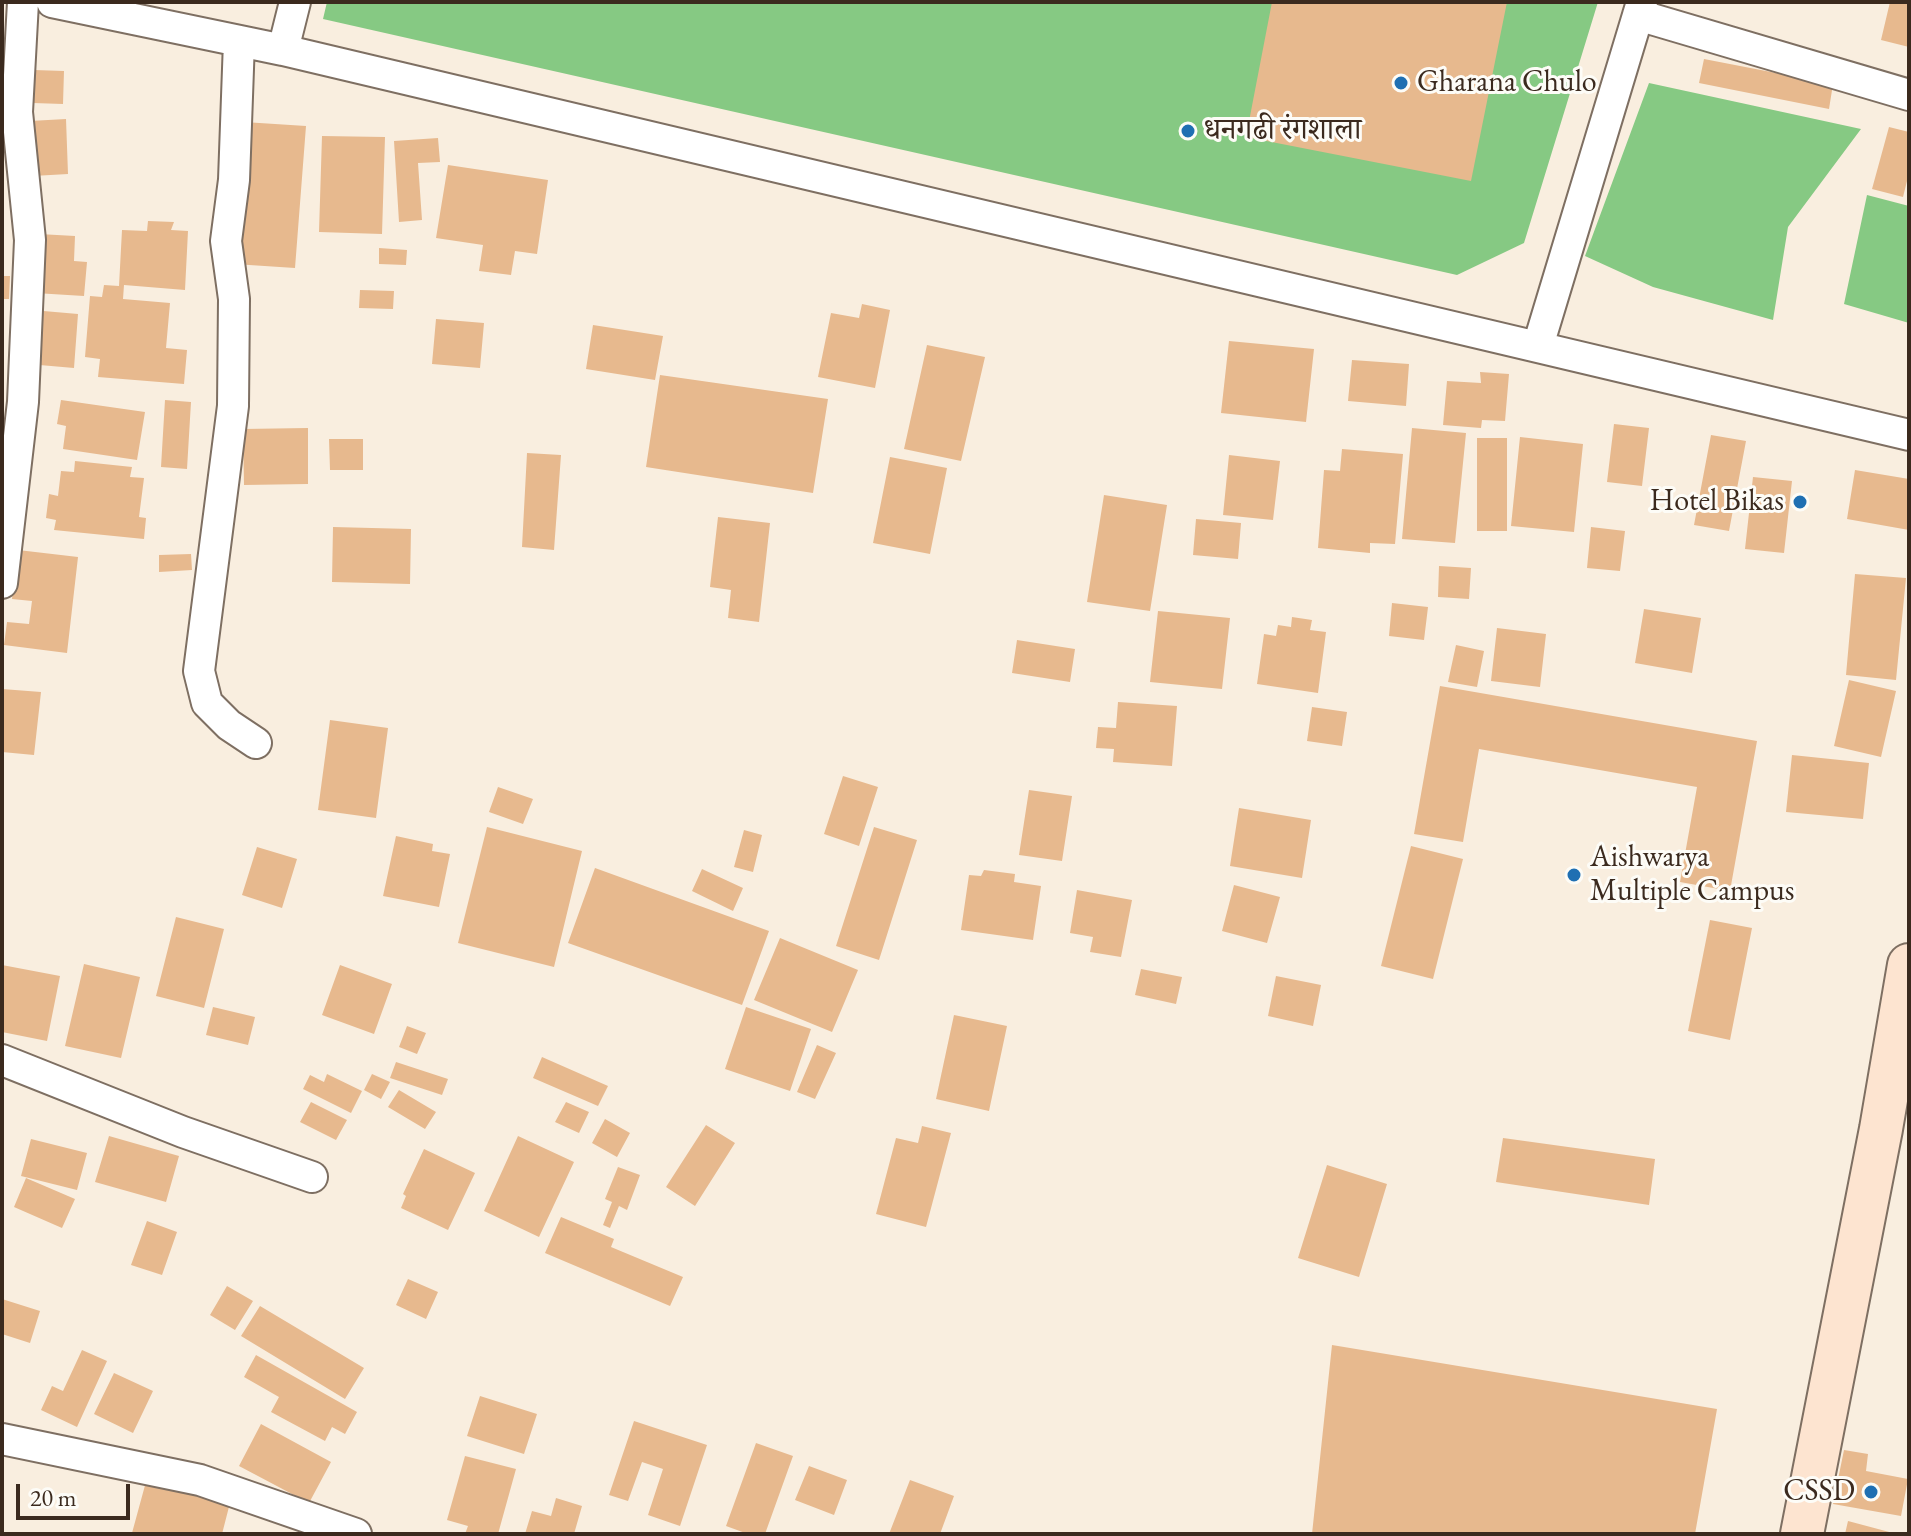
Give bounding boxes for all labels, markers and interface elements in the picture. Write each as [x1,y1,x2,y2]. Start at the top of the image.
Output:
place label: Gharana Chulo [1417,65,1597,101]
marker: Gharana Chulo [1392,74,1410,92]
place label: धनगढी रंगशाला [1204,113,1361,149]
marker: धनगढी रंगशाला [1179,122,1197,140]
place label: Hotel Bikas [1650,484,1784,520]
marker: Hotel Bikas [1791,493,1809,511]
place label: Aishwarya Multiple Campus [1590,840,1795,910]
marker: Aishwarya Multiple Campus [1565,866,1583,884]
scale bar [20,1468,134,1518]
place label: CSSD [1783,1474,1855,1510]
text: 20 m [30,1482,77,1513]
marker: CSSD [1862,1483,1880,1501]

